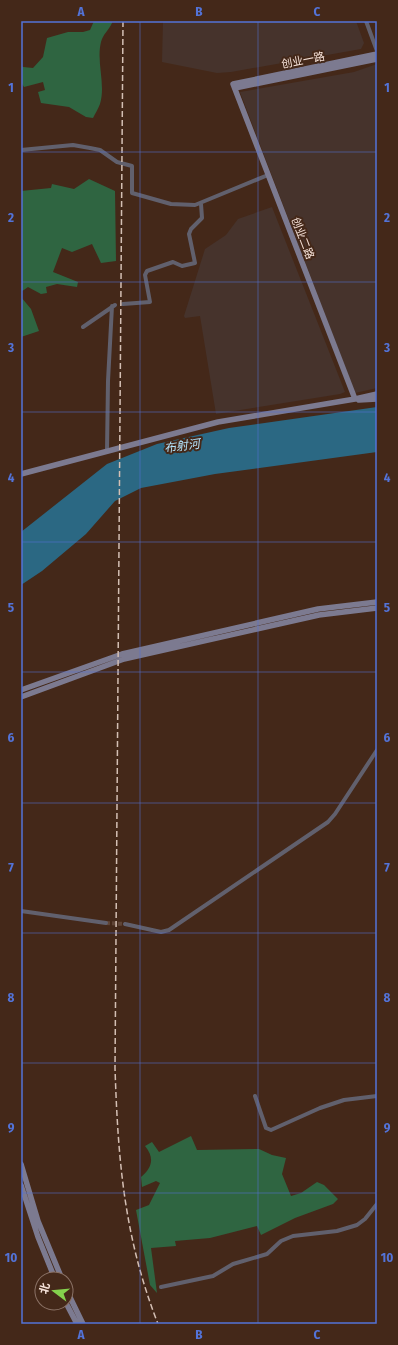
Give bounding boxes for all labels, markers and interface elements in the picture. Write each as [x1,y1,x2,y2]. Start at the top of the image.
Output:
text: A [76,4,85,19]
text: B [195,4,203,19]
text: C [314,4,321,19]
street label: 创业一路 [280,50,326,71]
text: 1 [8,80,14,95]
text: 1 [384,80,390,95]
text: 2 [7,210,14,225]
text: 2 [383,210,390,225]
street label: 创业二路 [289,215,316,261]
text: 3 [7,340,14,355]
text: 3 [383,340,390,355]
water label: 布射河 [163,436,203,455]
text: 4 [8,470,15,485]
text: 4 [384,470,391,485]
text: 5 [8,600,14,615]
text: 5 [384,600,390,615]
text: 6 [8,730,15,745]
text: 6 [384,730,391,745]
text: 7 [8,860,14,875]
text: 7 [384,860,390,875]
text: 8 [8,990,15,1005]
text: 8 [384,990,391,1005]
text: 9 [8,1120,15,1135]
text: 9 [384,1120,391,1135]
text: 10 [5,1250,17,1265]
text: 10 [381,1250,393,1265]
north arrow [34,1271,74,1311]
text: 北 [37,1281,53,1295]
text: A [76,1327,85,1342]
text: B [195,1327,203,1342]
text: C [314,1327,321,1342]

